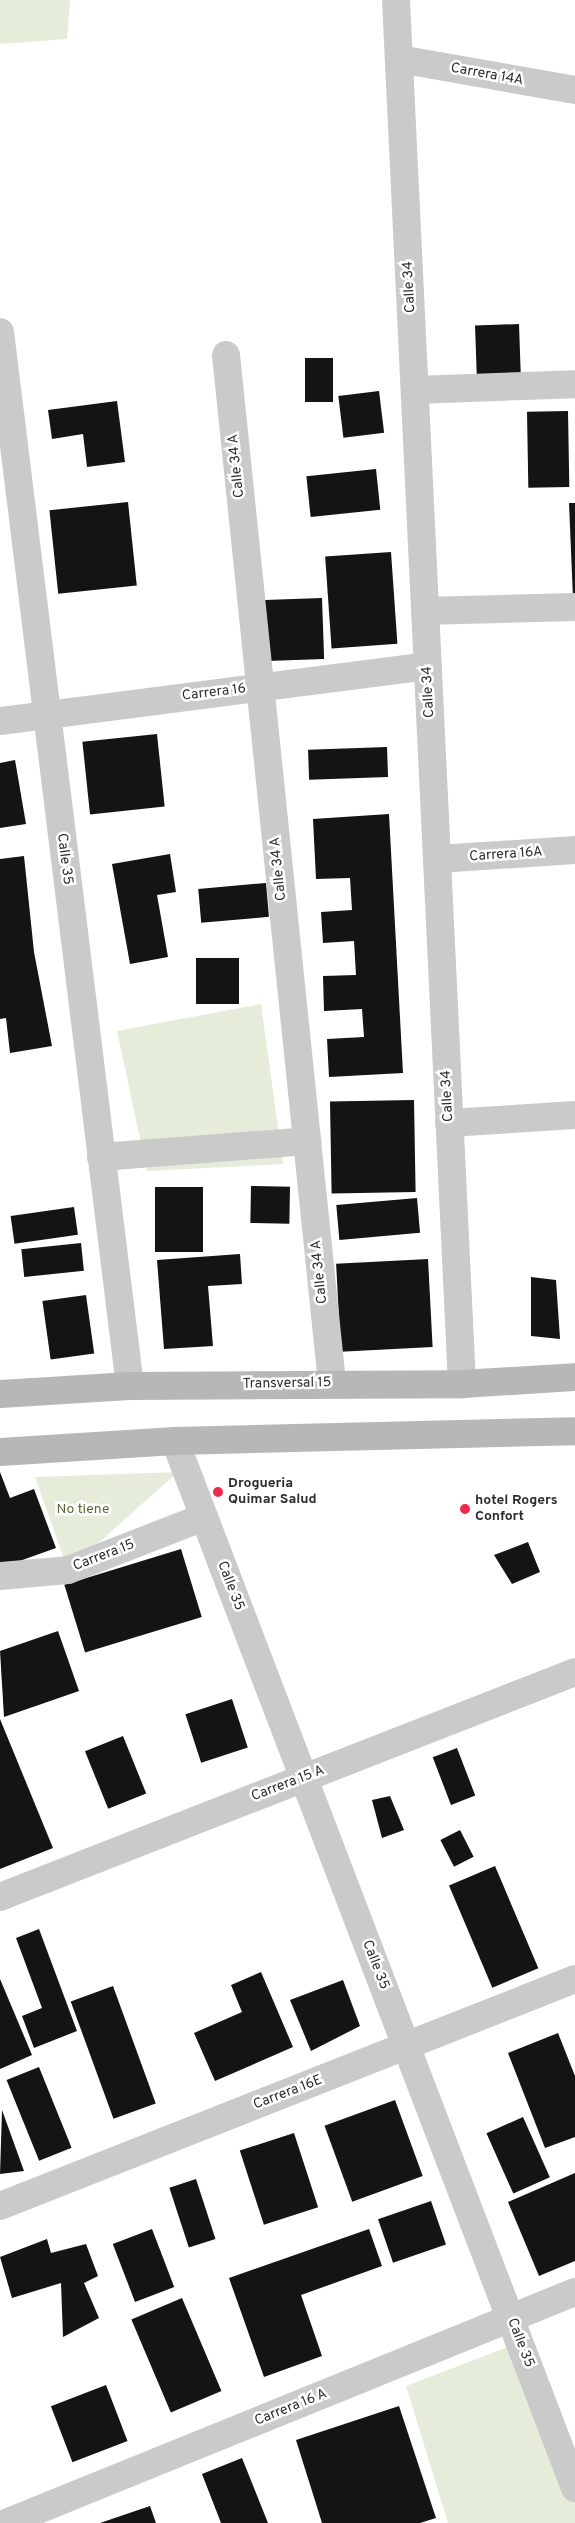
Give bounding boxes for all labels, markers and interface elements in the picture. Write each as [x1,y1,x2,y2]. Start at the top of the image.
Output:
street label: Carrera 14A [449,60,525,90]
street label: Calle 34 [400,261,420,313]
street label: Calle 34 A [225,433,249,499]
street label: Calle 34 [419,666,439,718]
street label: Carrera 16 [181,681,247,705]
street label: Calle 35 [53,832,75,886]
street label: Calle 34 A [267,836,291,902]
street label: Carrera 16A [469,844,543,866]
street label: Calle 34 [438,1070,458,1122]
street label: Calle 34 A [308,1239,332,1305]
street label: Transversal 15 [243,1375,331,1393]
place label: Drogueria Quimar Salud [228,1476,317,1508]
marker: Drogueria Quimar Salud [212,1486,224,1498]
place label: hotel Rogers Confort [475,1493,558,1525]
park label: No tiene [57,1502,109,1518]
marker: hotel Rogers Confort [459,1503,471,1515]
street label: Carrera 15 [71,1537,137,1575]
street label: Calle 35 [213,1559,247,1613]
street label: Carrera 15 A [249,1762,327,1806]
street label: Calle 35 [358,1938,392,1992]
street label: Carrera 16E [251,2072,325,2114]
street label: Calle 35 [503,2316,537,2370]
street label: Carrera 16 A [252,2386,330,2430]

